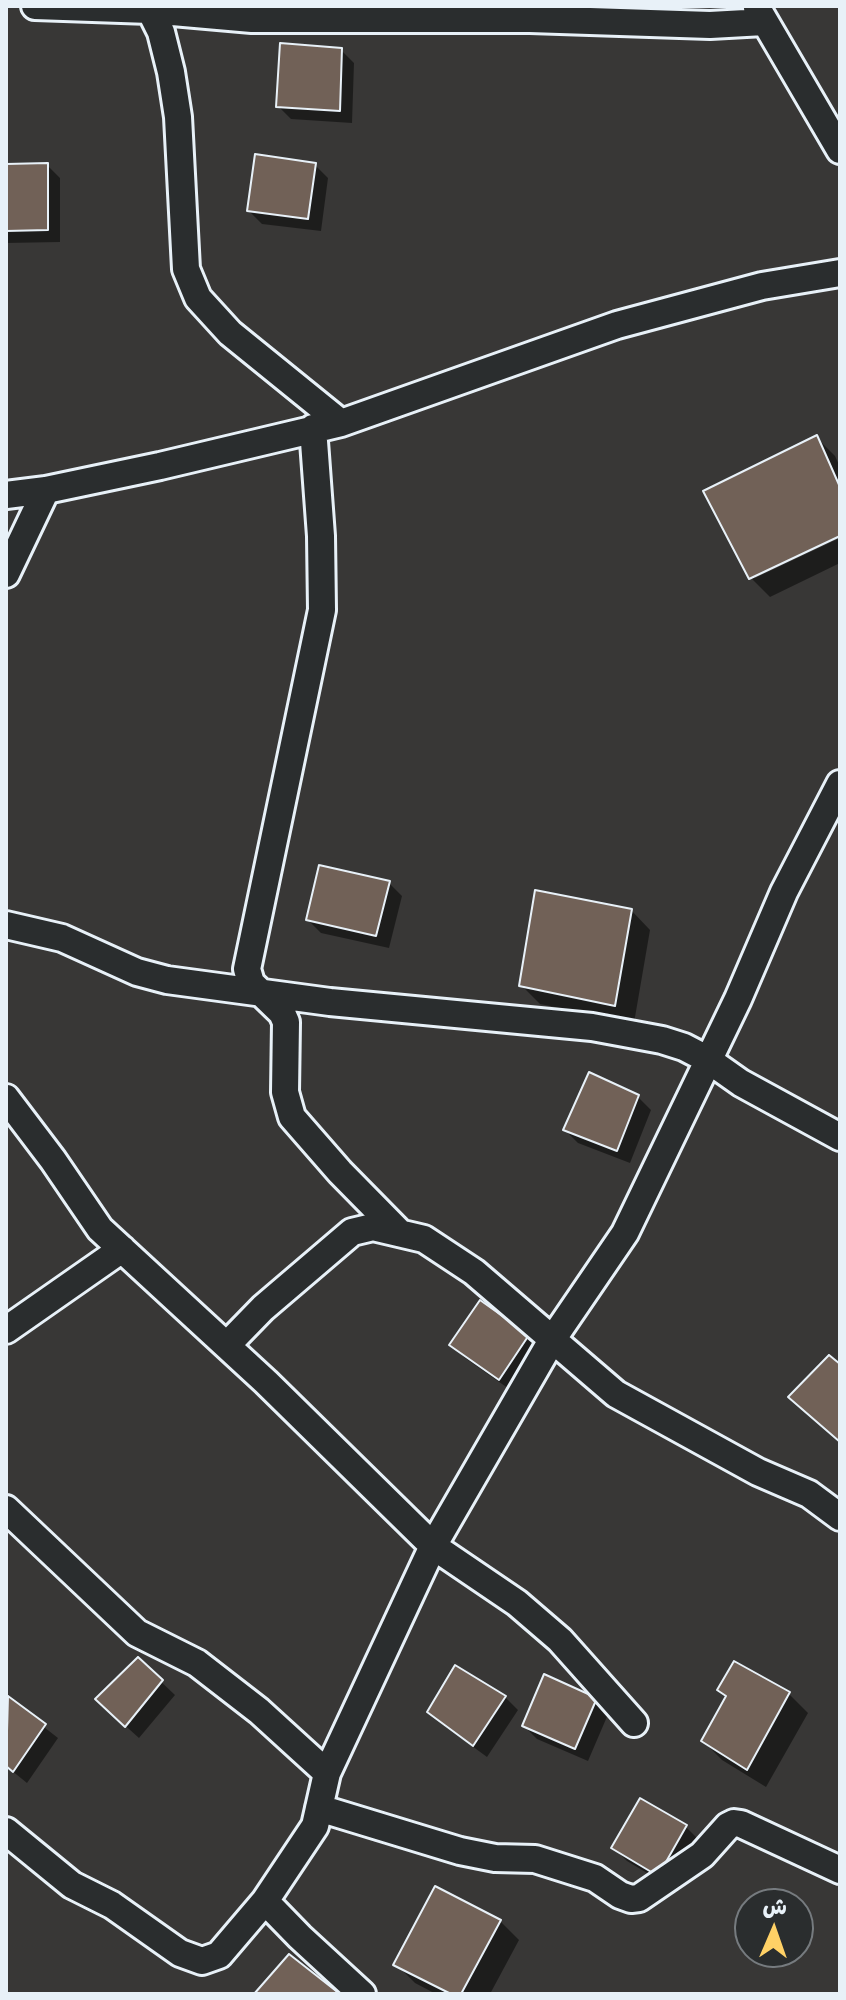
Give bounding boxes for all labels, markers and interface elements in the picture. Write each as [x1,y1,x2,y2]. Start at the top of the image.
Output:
north arrow [734,1888,814,1968]
text: ش [762,1891,787,1921]

